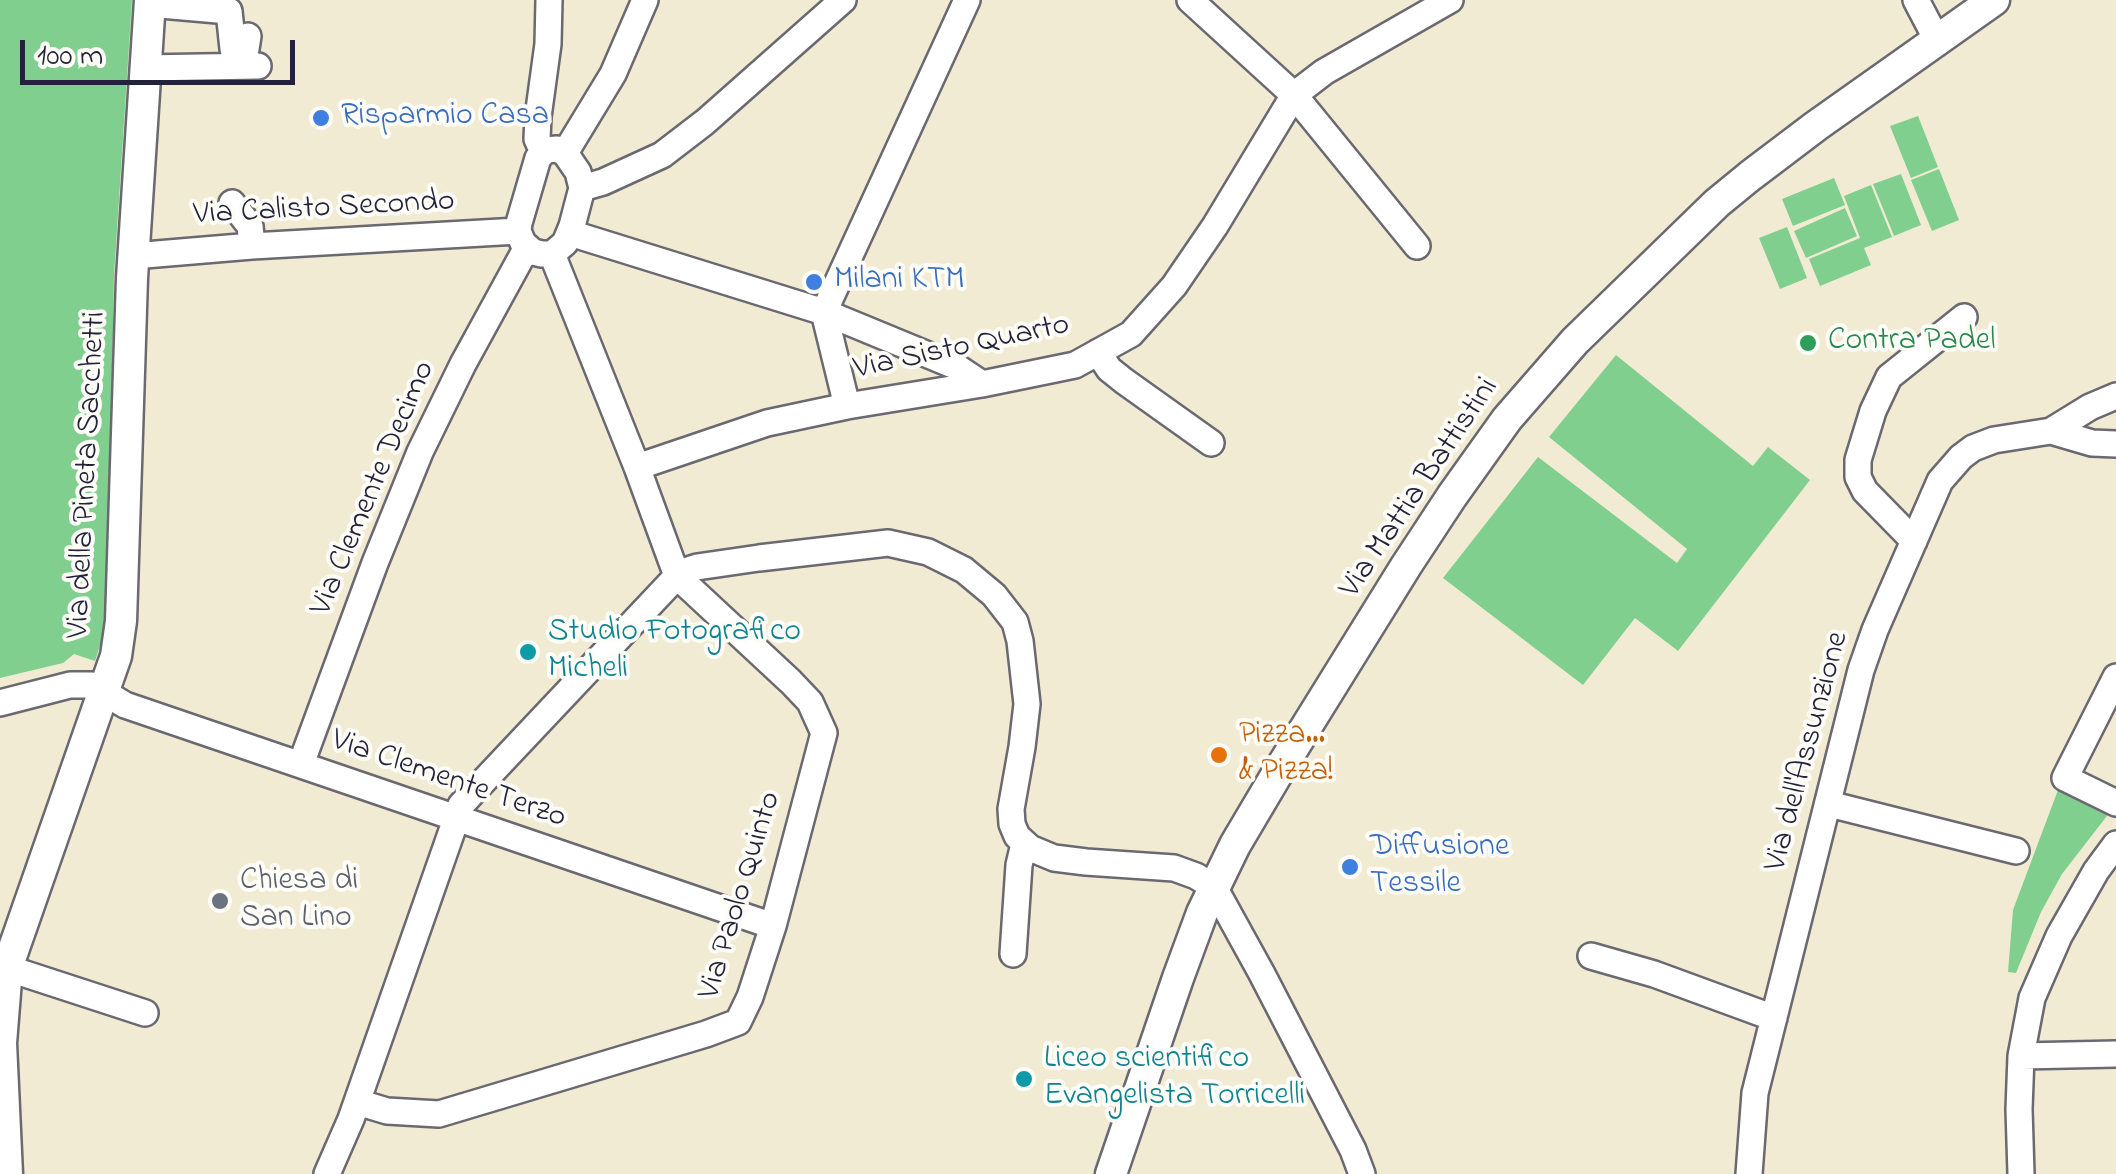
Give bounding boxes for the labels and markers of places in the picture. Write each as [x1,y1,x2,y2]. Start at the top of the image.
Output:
place label: Risparmio Casa [341,99,549,137]
marker: Risparmio Casa [310,107,332,129]
place label: Milani KTM [834,263,965,301]
marker: Milani KTM [803,271,825,293]
place label: Contra Padel [1828,324,1996,362]
marker: Contra Padel [1797,332,1819,354]
place label: Studio Fotografico Micheli [548,615,801,690]
marker: Studio Fotografico Micheli [517,641,539,663]
place label: Pizza... & Pizza! [1239,718,1333,793]
marker: Pizza... & Pizza! [1208,744,1230,766]
place label: Diffusione Tessile [1370,830,1509,905]
marker: Diffusione Tessile [1339,856,1361,878]
place label: Chiesa di San Lino [240,864,358,939]
marker: Chiesa di San Lino [209,890,231,912]
place label: Liceo scientifico Evangelista Torricelli [1044,1042,1305,1117]
marker: Liceo scientifico Evangelista Torricelli [1013,1068,1035,1090]

